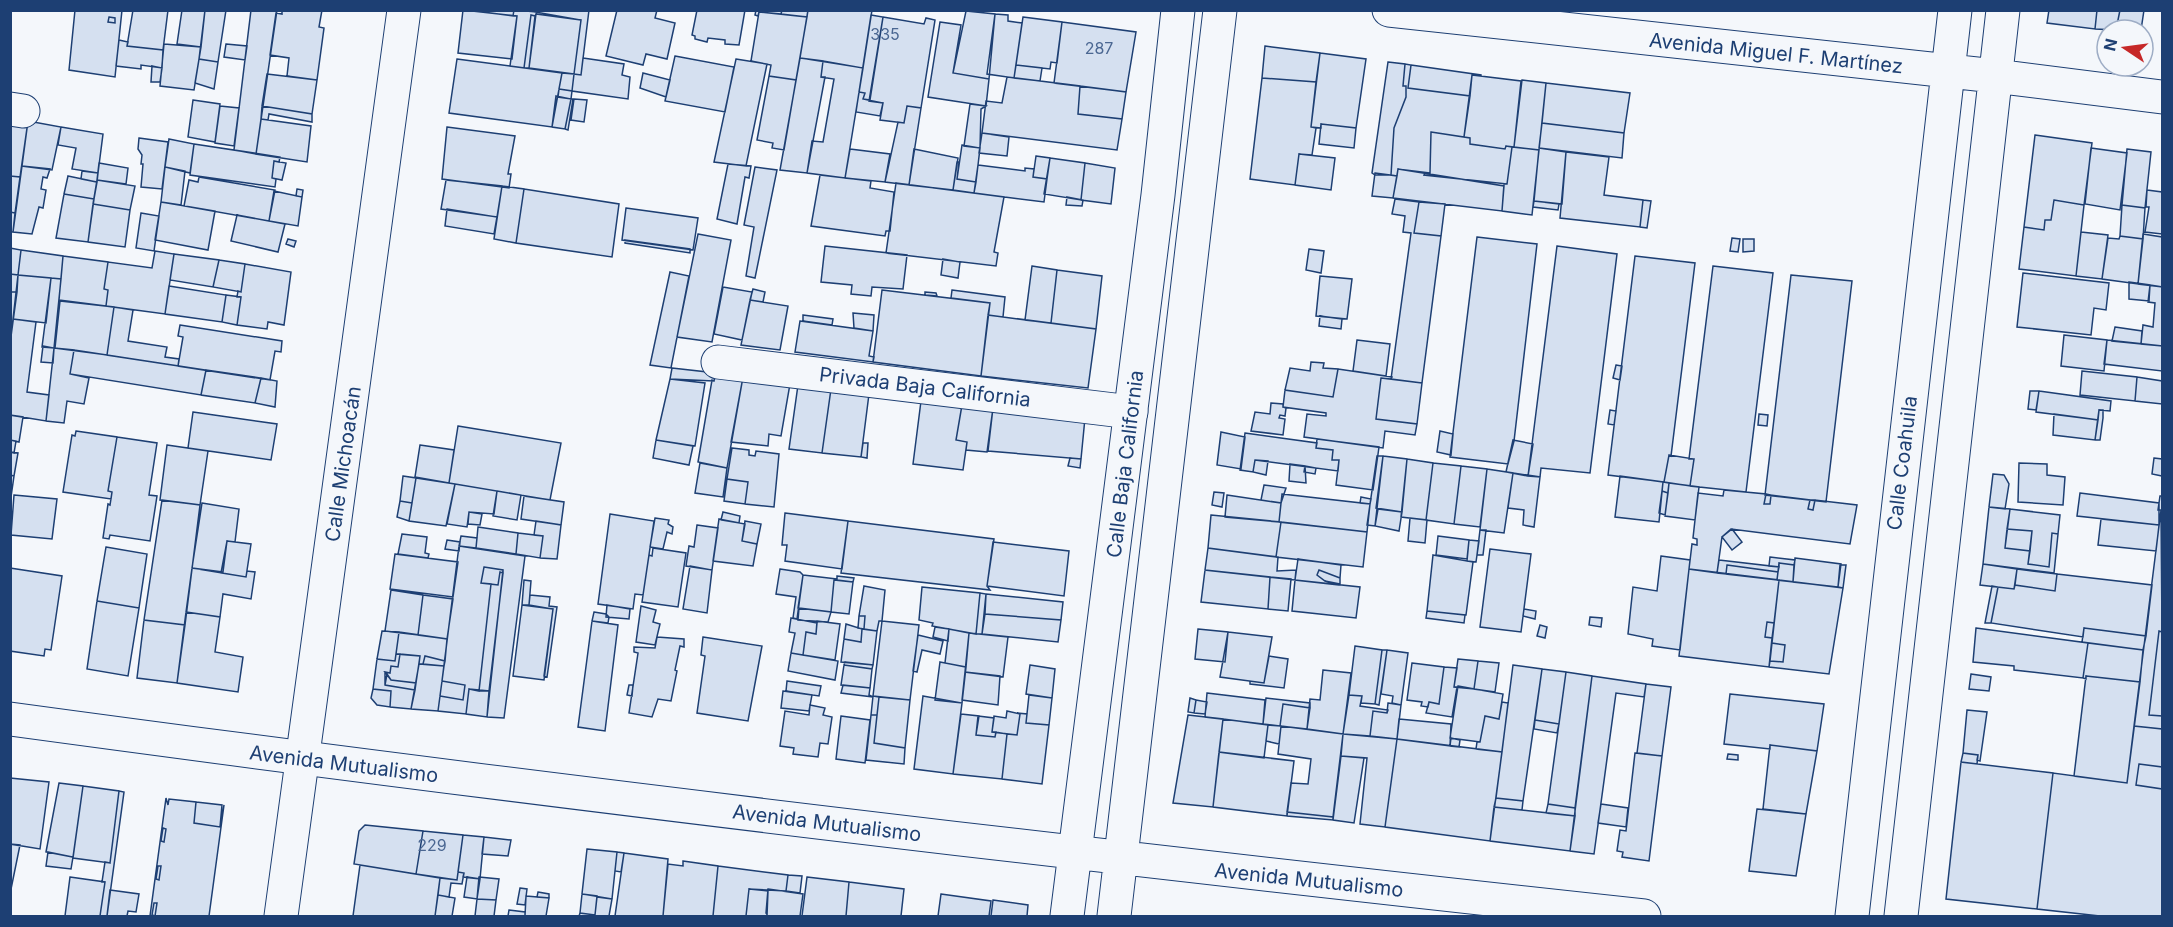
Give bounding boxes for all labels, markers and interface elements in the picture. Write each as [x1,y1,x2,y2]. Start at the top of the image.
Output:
north arrow [2095,18,2155,78]
house number: 335 [870,24,900,44]
street label: Avenida Miguel F. Martínez [1648,28,1904,78]
text: N [2099,36,2122,53]
house number: 287 [1085,38,1113,58]
street label: Privada Baja California [818,362,1032,412]
street label: Calle Baja California [1102,369,1148,559]
street label: Calle Michoacán [320,385,366,543]
street label: Calle Coahuila [1882,394,1922,532]
street label: Avenida Mutualismo [248,741,440,787]
street label: Avenida Mutualismo [731,800,923,846]
house number: 229 [417,835,447,855]
street label: Avenida Mutualismo [1213,858,1405,902]

